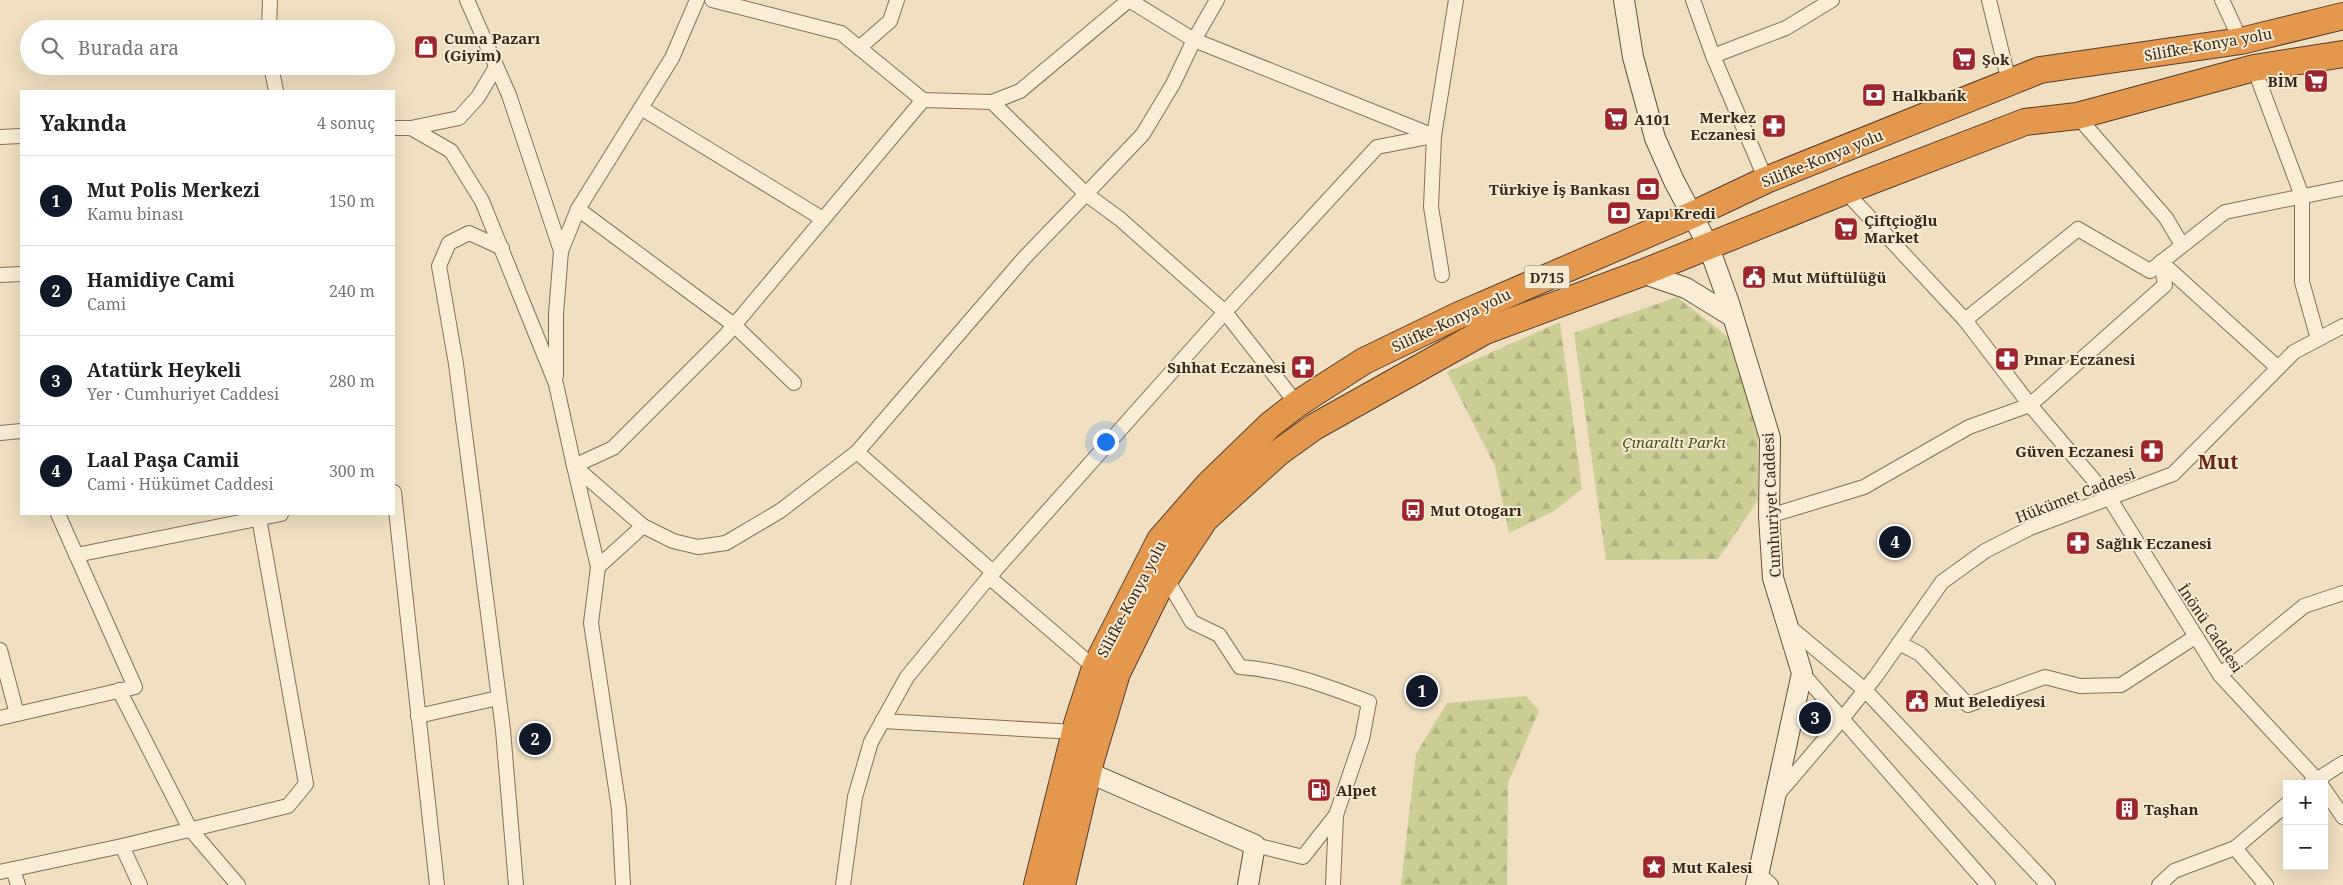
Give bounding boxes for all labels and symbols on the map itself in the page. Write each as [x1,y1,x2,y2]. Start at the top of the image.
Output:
street label: Silifke-Konya yolu [2143,23,2274,65]
place label: Cuma Pazarı (Giyim) [444,28,541,65]
shop icon: Cuma Pazarı (Giyim) [413,34,439,60]
supermarket icon: Şok [1951,46,1977,72]
place label: Şok [1982,49,2010,69]
supermarket icon: BİM [2303,68,2329,94]
place label: BİM [2268,71,2298,91]
bank icon: Halkbank [1861,82,1887,108]
place label: Halkbank [1892,85,1967,105]
supermarket icon: A101 [1603,106,1629,132]
place label: Merkez Eczanesi [1690,107,1757,144]
place label: A101 [1634,109,1671,129]
pharmacy icon: Merkez Eczanesi [1761,113,1787,139]
street label: Silifke-Konya yolu [1758,124,1886,192]
bank icon: Türkiye İş Bankası [1635,176,1661,202]
place label: Türkiye İş Bankası [1489,179,1631,199]
bank icon: Yapı Kredi [1606,200,1632,226]
place label: Yapı Kredi [1636,203,1717,223]
place label: Çiftçioğlu Market [1864,210,1938,247]
supermarket icon: Çiftçioğlu Market [1833,216,1859,242]
public building icon: Mut Müftülüğü [1741,264,1767,290]
road number: D715 [1524,266,1570,288]
place label: Mut Müftülüğü [1772,267,1886,287]
street label: Silifke-Konya yolu [1388,283,1514,356]
pharmacy icon: Pınar Eczanesi [1994,346,2020,372]
place label: Pınar Eczanesi [2024,349,2136,369]
pharmacy icon: Sıhhat Eczanesi [1290,354,1316,380]
place label: Sıhhat Eczanesi [1167,357,1287,377]
your location [1093,429,1119,455]
park label: Çınaraltı Parkı [1622,432,1726,452]
street label: Cumhuriyet Caddesi [1757,432,1785,578]
pharmacy icon: Güven Eczanesi [2139,438,2165,464]
place label: Güven Eczanesi [2015,441,2135,461]
district label: Mut [2198,448,2238,475]
street label: Hükümet Caddesi [2012,463,2138,527]
bus stop icon: Mut Otogarı [1400,497,1426,523]
place label: Mut Otogarı [1430,500,1523,520]
pin: 4 [1879,523,1911,561]
pharmacy icon: Sağlık Eczanesi [2065,530,2091,556]
place label: Sağlık Eczanesi [2096,533,2213,553]
street label: Silifke-Konya yolu [1092,537,1170,661]
street label: İnönü Caddesi [2174,580,2248,676]
pin: 1 [1406,672,1438,710]
public building icon: Mut Belediyesi [1904,688,1930,714]
place label: Mut Belediyesi [1934,691,2046,711]
pin: 3 [1799,699,1831,737]
pin: 2 [519,720,551,758]
fuel station icon: Alpet [1306,777,1332,803]
place label: Alpet [1336,780,1377,800]
building icon: Taşhan [2114,796,2140,822]
place label: Taşhan [2144,799,2199,819]
place icon: Mut Kalesi [1641,854,1667,880]
place label: Mut Kalesi [1672,857,1753,877]

